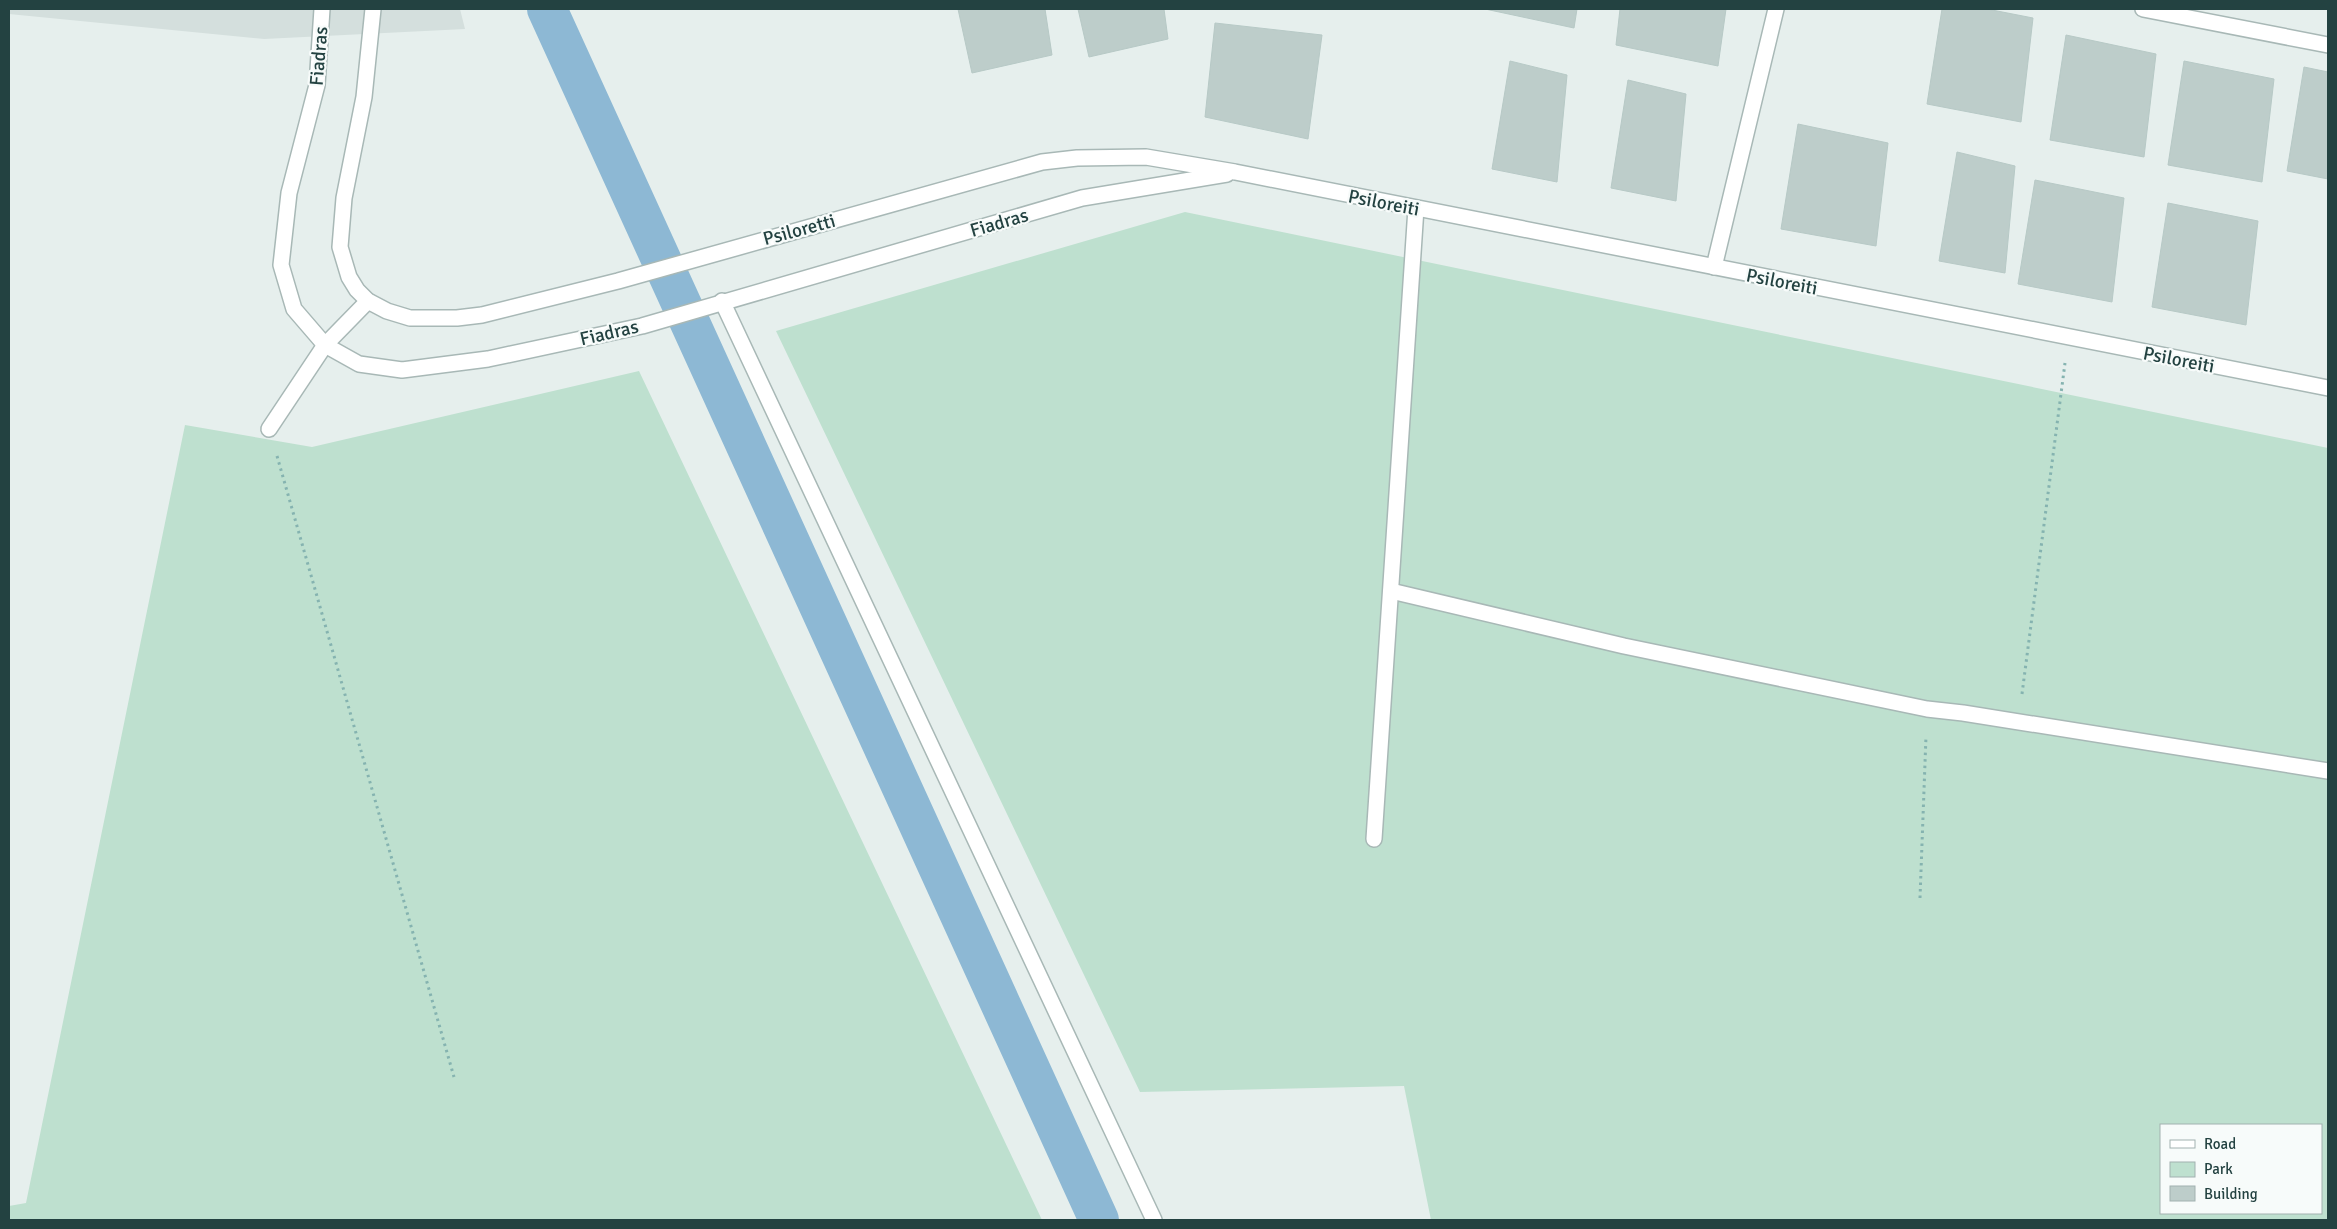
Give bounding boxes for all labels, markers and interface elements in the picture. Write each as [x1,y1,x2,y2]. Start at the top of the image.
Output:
street label: Fiadras [304,25,334,87]
street label: Psiloreiti [1346,184,1422,222]
street label: Fiadras [967,203,1031,243]
street label: Psiloretti [760,209,838,251]
street label: Psiloreiti [1744,263,1820,301]
street label: Fiadras [578,315,641,351]
street label: Psiloreiti [2141,341,2217,379]
legend [2160,1124,2322,1214]
text: Road [2204,1135,2236,1153]
text: Park [2204,1160,2233,1178]
text: Building [2204,1185,2258,1203]

